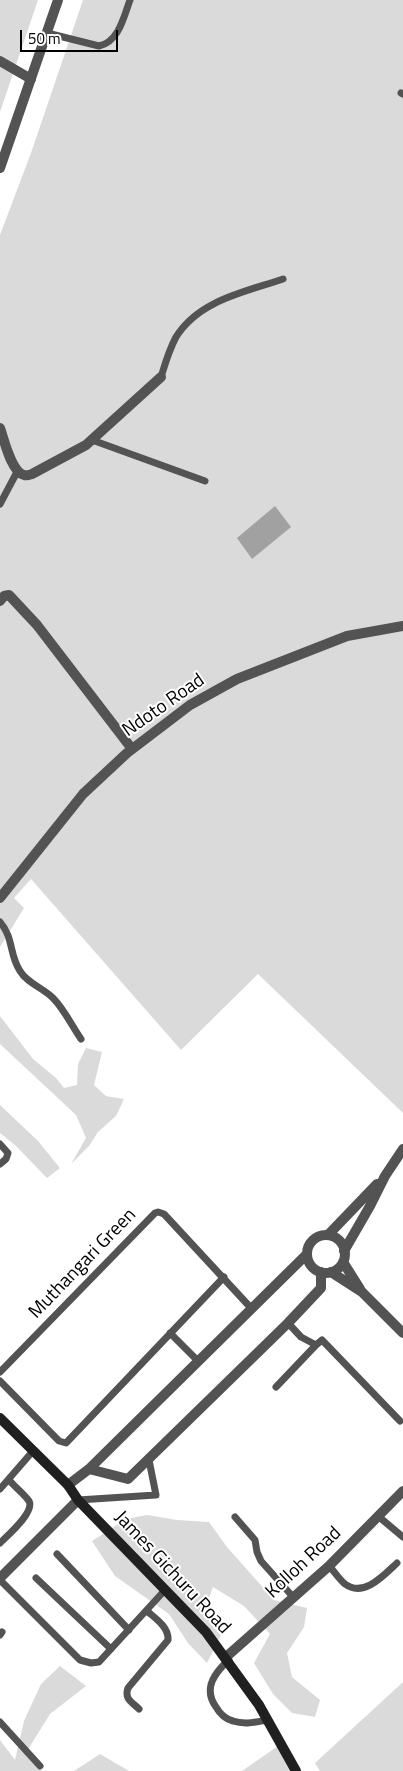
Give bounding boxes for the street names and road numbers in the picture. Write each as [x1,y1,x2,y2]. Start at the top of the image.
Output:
street label: Ndoto Road [119,669,209,743]
street label: Muthangari Green [25,1204,141,1324]
street label: James Gichuru Road [109,1507,235,1639]
street label: Kolloh Road [262,1522,346,1604]

